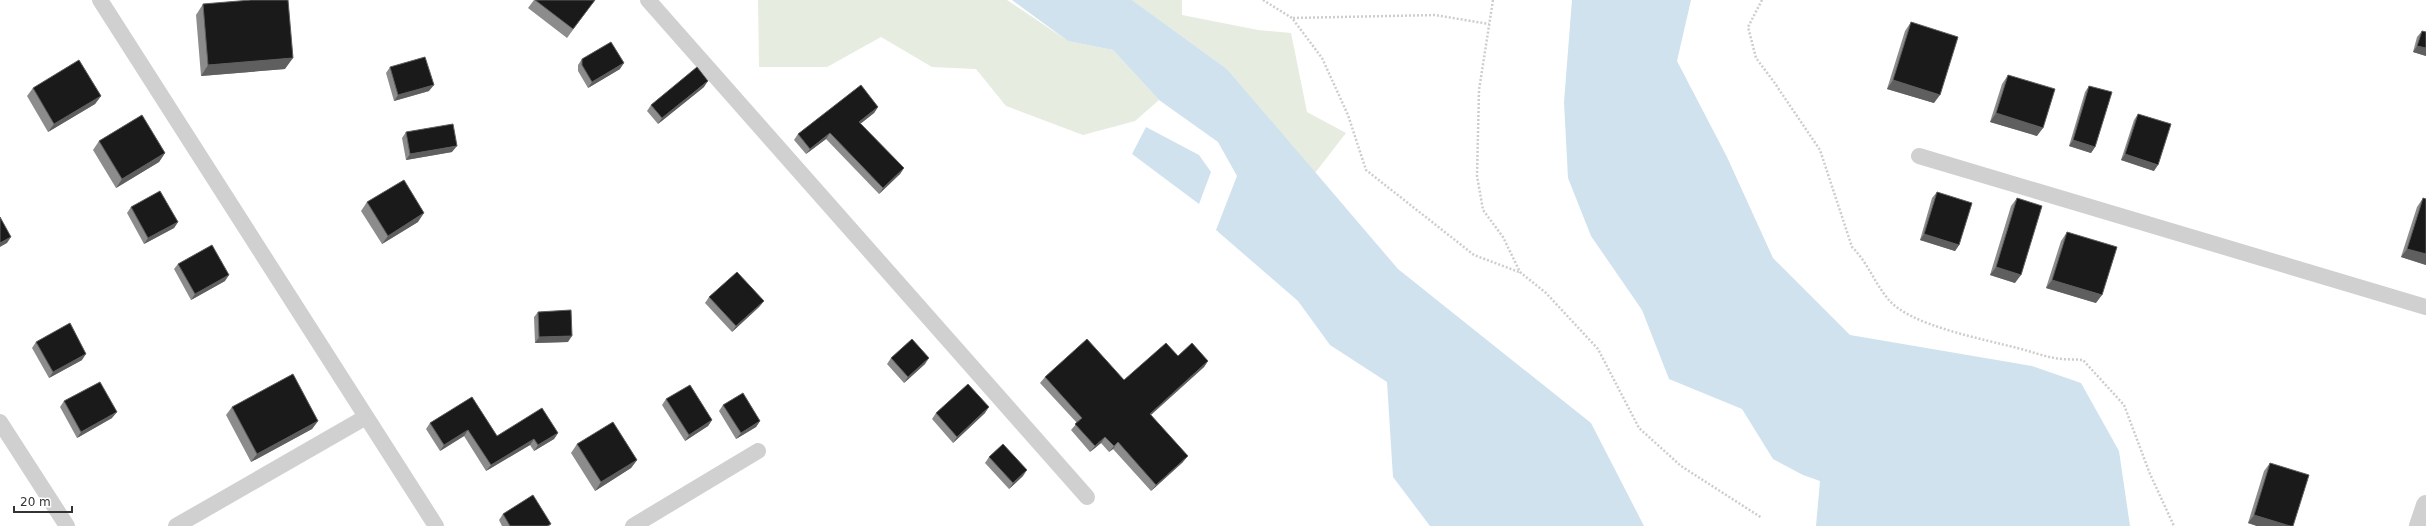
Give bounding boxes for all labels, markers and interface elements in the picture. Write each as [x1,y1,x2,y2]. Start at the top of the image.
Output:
scale bar [14,488,72,514]
text: 20 m [20,495,51,509]

